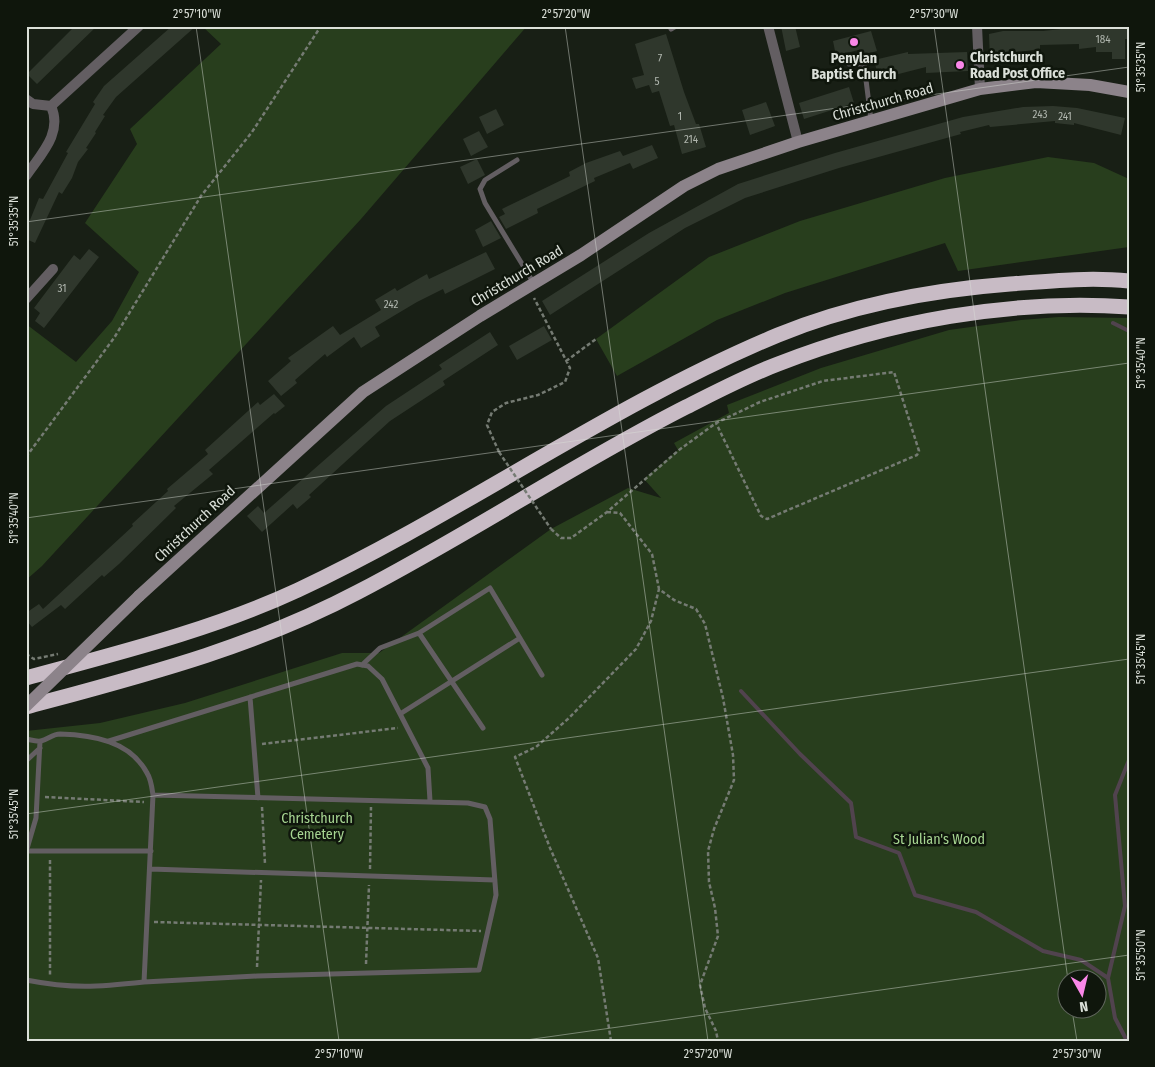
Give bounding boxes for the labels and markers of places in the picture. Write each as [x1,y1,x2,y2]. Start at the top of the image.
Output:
marker: Penylan Baptist Church [848,36,860,48]
place label: Christchurch Road Post Office [970,49,1065,82]
place label: Penylan Baptist Church [812,50,896,83]
marker: Christchurch Road Post Office [954,59,966,71]

